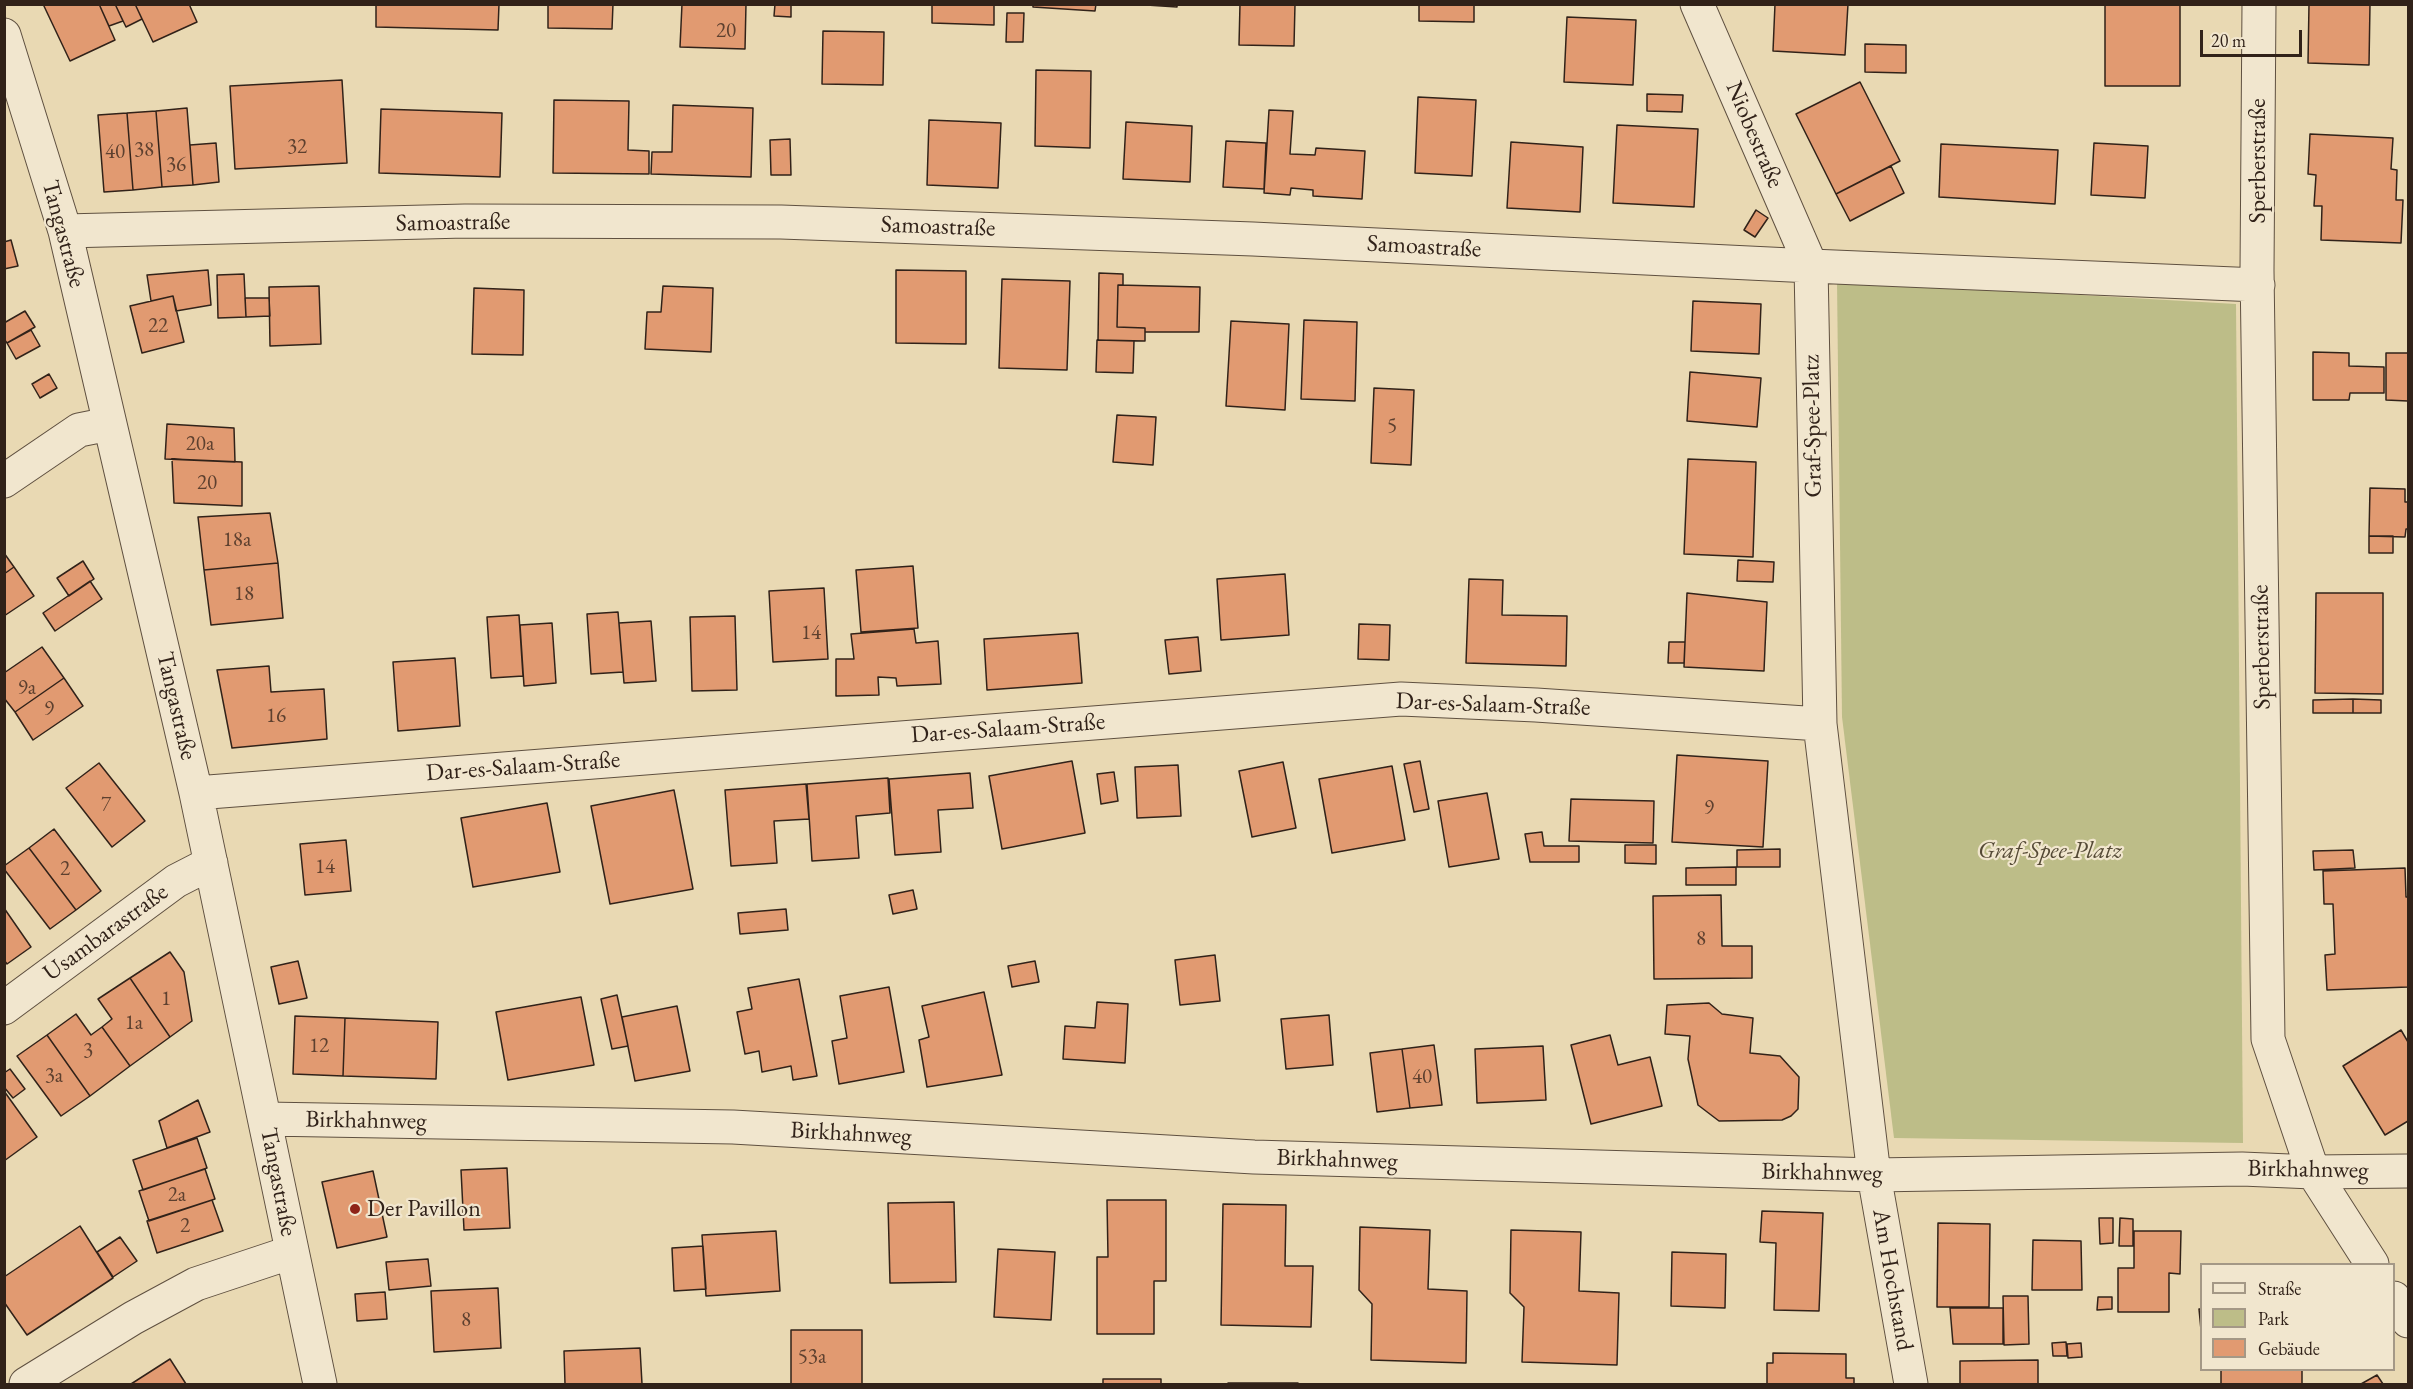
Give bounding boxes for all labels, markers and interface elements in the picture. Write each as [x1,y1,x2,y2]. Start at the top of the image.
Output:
house number: 20 [716,18,736,44]
scale bar [2203,18,2305,56]
text: 20 m [2211,29,2246,52]
street label: Niobestraße [1719,77,1789,193]
street label: Sperberstraße [2244,98,2272,224]
house number: 32 [287,134,307,160]
house number: 38 [134,137,154,163]
house number: 40 [105,139,125,165]
house number: 36 [166,152,186,178]
street label: Tangastraße [35,177,91,291]
street label: Samoastraße [395,208,511,238]
street label: Samoastraße [880,211,996,243]
street label: Samoastraße [1366,230,1482,264]
house number: 22 [148,313,168,339]
street label: Graf-Spee-Platz [1797,354,1829,498]
house number: 5 [1387,413,1397,439]
house number: 20a [186,431,214,457]
house number: 20 [197,470,217,496]
house number: 18a [223,527,251,553]
house number: 18 [234,581,254,607]
street label: Sperberstraße [2247,584,2277,710]
house number: 14 [801,620,821,646]
street label: Tangastraße [150,649,202,763]
house number: 9a [18,675,36,701]
street label: Dar-es-Salaam-Straße [1395,687,1591,723]
house number: 9 [44,696,54,722]
house number: 16 [266,703,286,729]
street label: Dar-es-Salaam-Straße [910,708,1106,750]
street label: Dar-es-Salaam-Straße [425,746,621,788]
house number: 7 [101,792,111,818]
house number: 9 [1704,795,1714,821]
park label: Graf-Spee-Platz [1978,837,2122,865]
house number: 14 [315,854,335,880]
house number: 2 [60,856,70,882]
street label: Usambarastraße [38,878,174,988]
house number: 8 [1696,926,1706,952]
house number: 1 [161,986,171,1012]
house number: 1a [125,1010,143,1036]
house number: 12 [309,1033,329,1059]
house number: 3 [83,1038,93,1064]
house number: 3a [45,1063,63,1089]
house number: 40 [1412,1064,1432,1090]
street label: Birkhahnweg [305,1106,427,1136]
street label: Birkhahnweg [790,1116,912,1152]
street label: Tangastraße [253,1125,303,1239]
street label: Birkhahnweg [1276,1143,1398,1177]
street label: Birkhahnweg [2247,1155,2369,1185]
street label: Birkhahnweg [1761,1158,1883,1188]
house number: 2a [168,1182,186,1208]
place label: Der Pavillon [367,1195,481,1223]
marker: Der Pavillon [348,1202,362,1216]
street label: Am Hochstand [1865,1207,1919,1353]
house number: 2 [180,1213,190,1239]
legend [2200,1263,2395,1371]
text: Straße [2258,1277,2301,1300]
house number: 8 [461,1307,471,1333]
text: Park [2258,1307,2289,1330]
text: Gebäude [2258,1337,2320,1360]
house number: 53a [798,1344,826,1370]

